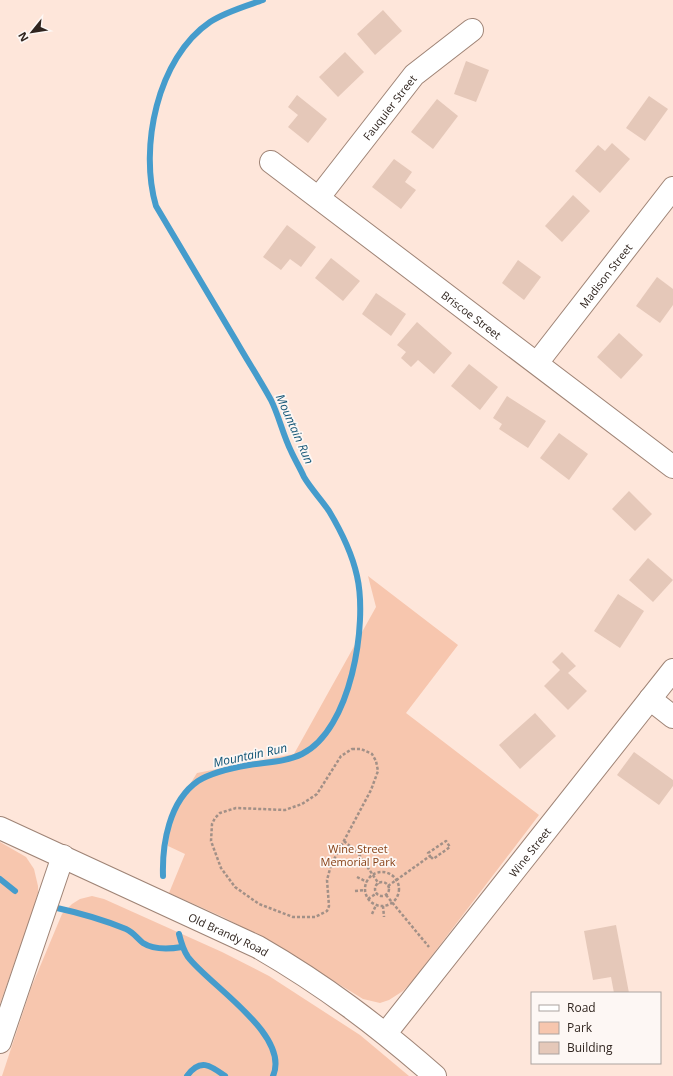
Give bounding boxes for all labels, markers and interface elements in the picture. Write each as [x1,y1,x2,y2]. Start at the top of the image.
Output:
north arrow [12,12,52,52]
text: N [14,30,32,45]
street label: Fauquier Street [359,71,419,143]
street label: Madison Street [575,240,635,311]
street label: Briscoe Street [439,287,505,342]
water label: Mountain Run [272,391,318,467]
water label: Mountain Run [211,739,289,771]
street label: Wine Street [505,824,554,880]
park label: Wine Street Memorial Park [321,841,396,869]
street label: Old Brandy Road [186,909,272,959]
legend [531,992,661,1064]
text: Road [567,999,596,1016]
text: Park [567,1019,593,1036]
text: Building [567,1039,613,1056]

